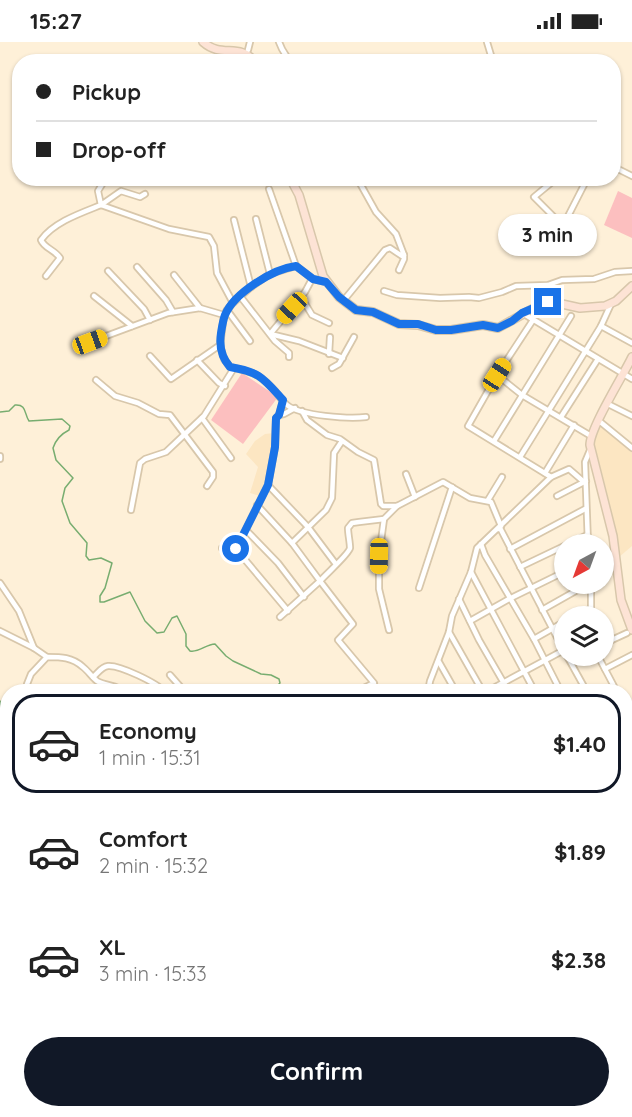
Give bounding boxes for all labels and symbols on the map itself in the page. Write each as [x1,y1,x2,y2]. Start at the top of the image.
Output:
callout: 3 min [498,215,598,257]
route end [534,288,561,315]
car [273,289,311,327]
car [70,327,110,357]
car [480,355,514,395]
north arrow [554,534,614,594]
route start [222,535,249,562]
car [370,538,388,574]

